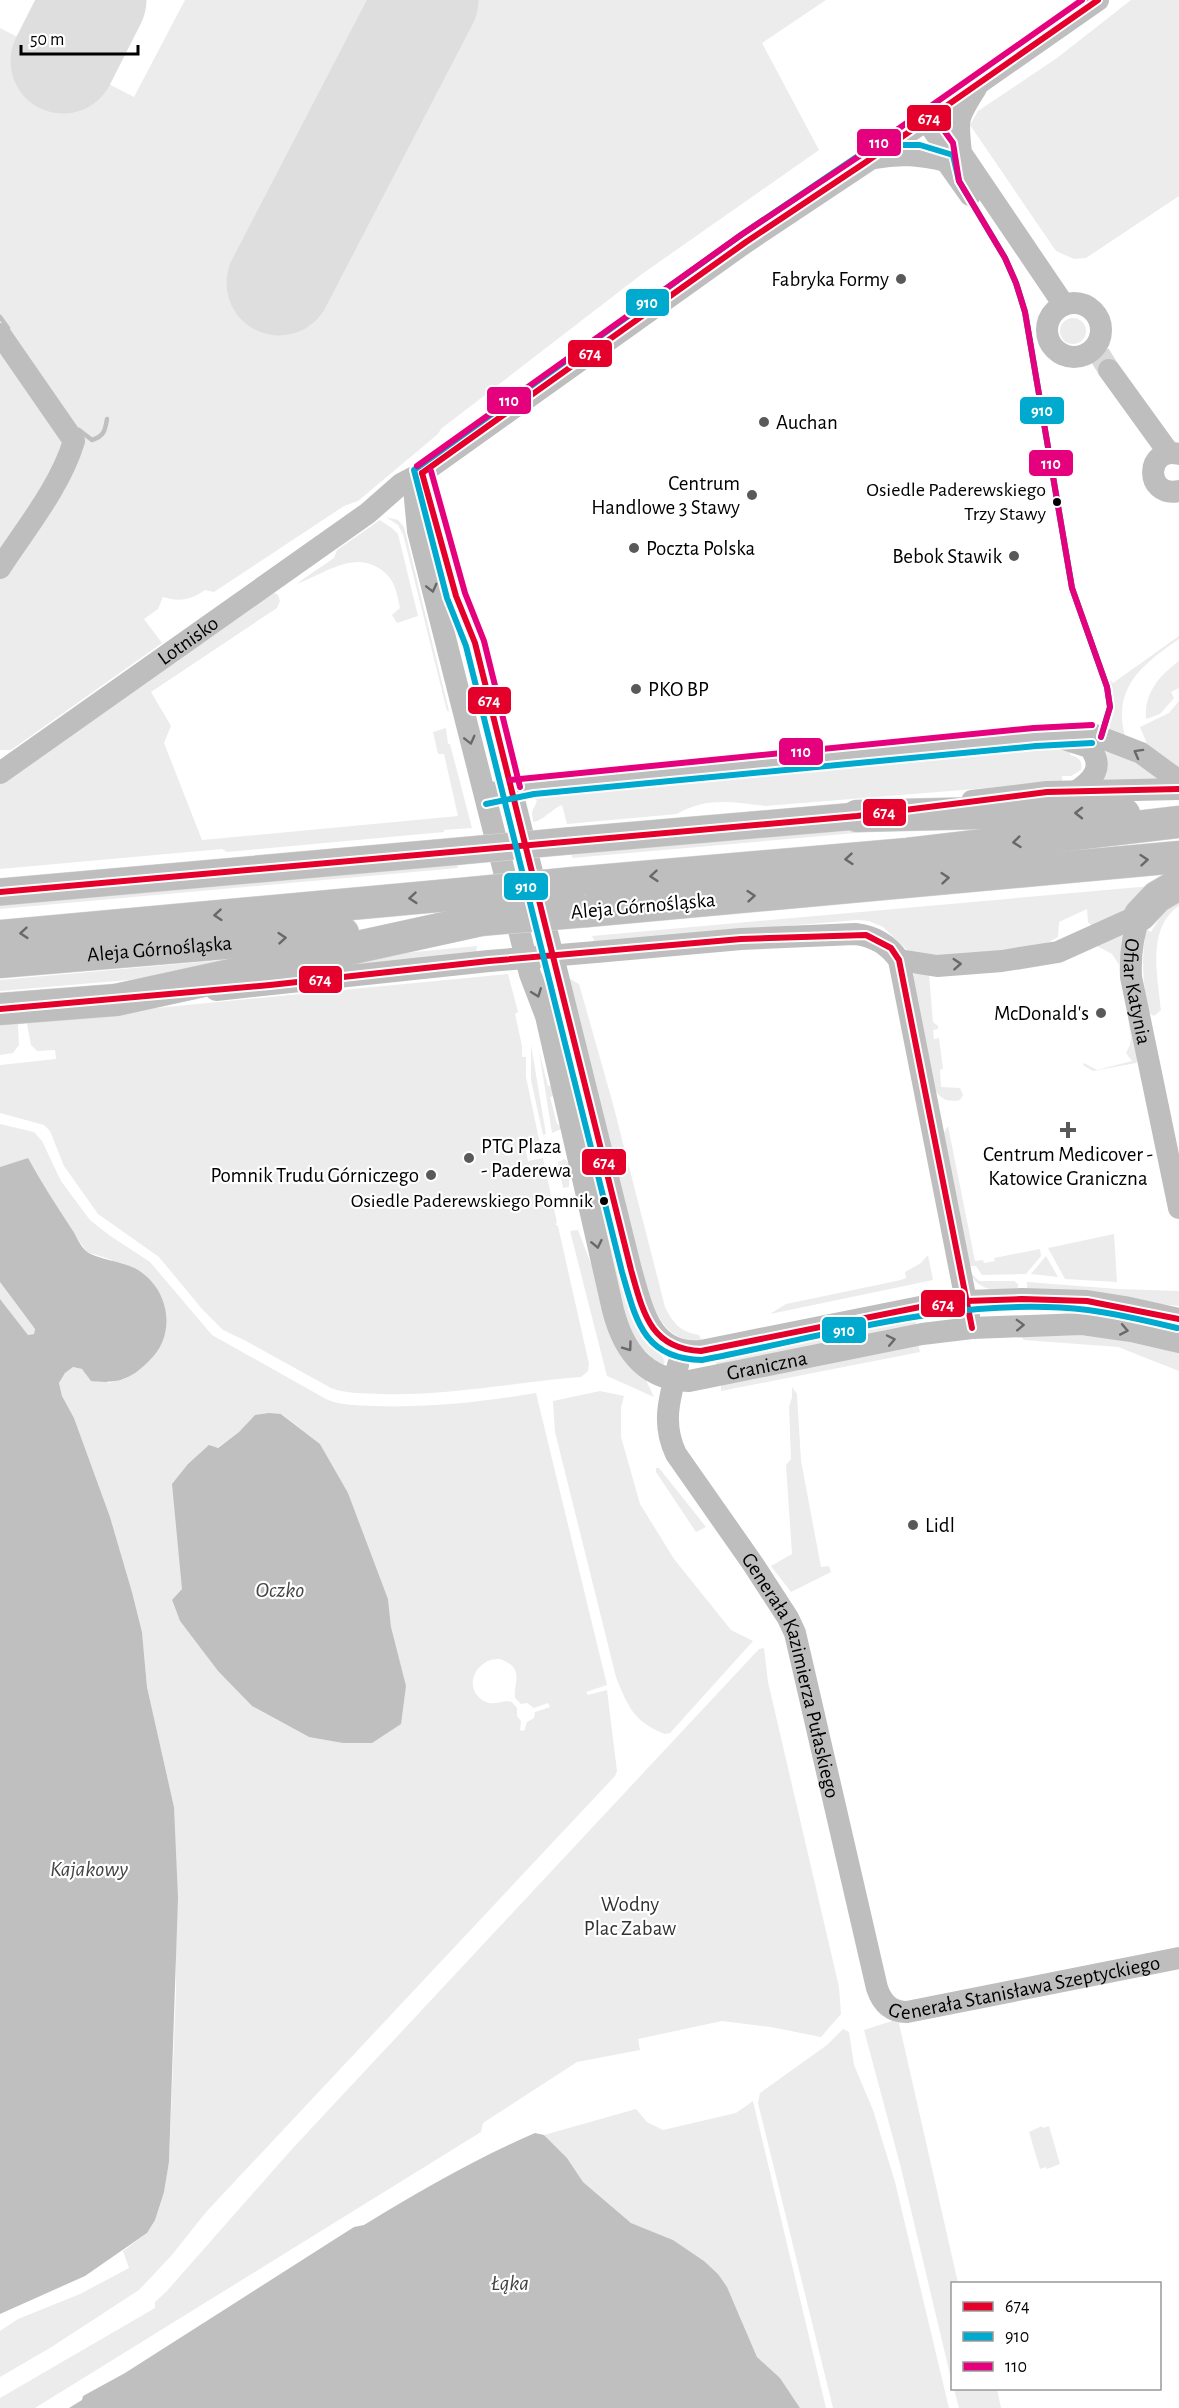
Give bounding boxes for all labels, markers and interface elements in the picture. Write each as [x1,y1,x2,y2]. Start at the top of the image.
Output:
scale bar [21,18,138,56]
text: 50 m [30,31,64,49]
line badge: 674 [906,104,952,132]
text: 674 [918,111,940,127]
line badge: 110 [856,128,902,157]
text: 110 [869,135,889,151]
place label: Fabryka Formy [771,269,889,290]
marker: Fabryka Formy [894,272,908,286]
line badge: 910 [625,288,670,317]
text: 910 [636,295,658,311]
line badge: 674 [567,339,613,368]
text: 674 [579,346,601,362]
line badge: 110 [486,386,532,415]
text: 110 [499,393,519,409]
line badge: 910 [1019,396,1065,425]
text: 910 [1031,403,1053,419]
place label: Auchan [776,412,838,433]
marker: Auchan [757,415,771,429]
line badge: 110 [1028,449,1074,477]
text: 110 [1041,456,1061,472]
place label: Centrum Handlowe 3 Stawy [591,473,740,518]
place label: Osiedle Paderewskiego Trzy Stawy [866,480,1046,524]
marker: Centrum Handlowe 3 Stawy [745,488,759,502]
marker: Osiedle Paderewskiego Trzy Stawy [1051,496,1063,508]
place label: Poczta Polska [646,538,755,559]
marker: Poczta Polska [627,541,641,555]
place label: Bebok Stawik [892,546,1002,567]
marker: Bebok Stawik [1007,549,1021,563]
one-way arrow [425,582,438,592]
street label: Lotnisko [154,612,222,669]
place label: PKO BP [648,679,709,700]
marker: PKO BP [629,682,643,696]
line badge: 674 [467,686,512,715]
text: 674 [478,693,500,709]
one-way arrow [462,735,475,745]
line badge: 110 [778,737,824,766]
text: 110 [791,744,811,760]
one-way arrow [1134,749,1144,760]
line badge: 674 [862,798,907,827]
text: 674 [873,805,895,821]
one-way arrow [1074,807,1083,819]
one-way arrow [1012,835,1021,848]
one-way arrow [844,852,853,865]
one-way arrow [1140,854,1149,867]
one-way arrow [650,869,659,882]
line badge: 910 [503,872,549,901]
one-way arrow [941,872,950,885]
text: 910 [515,879,537,895]
street label: Aleja Górnośląska [570,889,717,923]
one-way arrow [747,890,756,903]
one-way arrow [408,891,417,904]
one-way arrow [214,908,223,921]
one-way arrow [20,926,29,939]
street label: Aleja Górnośląska [86,932,233,965]
one-way arrow [277,932,286,945]
street label: Ofiar Katynia [1120,937,1155,1046]
one-way arrow [953,958,962,971]
line badge: 674 [298,965,343,994]
text: 674 [309,972,331,988]
one-way arrow [530,987,542,998]
place label: McDonald's [994,1003,1089,1024]
marker: McDonald's [1094,1006,1108,1020]
marker: Centrum Medicover - Katowice Graniczna [1059,1121,1077,1139]
place label: PTG Plaza - Paderewa [481,1136,572,1181]
place label: Centrum Medicover - Katowice Graniczna [983,1144,1153,1189]
line badge: 674 [581,1148,627,1176]
marker: PTG Plaza - Paderewa [462,1151,476,1165]
text: 674 [593,1155,615,1171]
place label: Pomnik Trudu Górniczego [210,1165,419,1186]
marker: Pomnik Trudu Górniczego [424,1168,438,1182]
place label: Osiedle Paderewskiego Pomnik [351,1191,593,1211]
marker: Osiedle Paderewskiego Pomnik [598,1195,610,1207]
one-way arrow [590,1239,603,1249]
line badge: 674 [920,1289,966,1318]
text: 674 [932,1297,954,1313]
line badge: 910 [821,1316,867,1344]
one-way arrow [1016,1319,1025,1331]
text: 910 [833,1323,855,1339]
one-way arrow [1119,1323,1129,1336]
one-way arrow [886,1334,896,1347]
one-way arrow [621,1341,632,1352]
street label: Graniczna [725,1347,809,1384]
place label: Lidl [925,1515,955,1536]
marker: Lidl [906,1518,920,1532]
street label: Generała Kazimierza Pułaskiego [738,1549,843,1800]
water label: Oczko [256,1579,304,1601]
water label: Kajakowy [50,1858,128,1880]
park label: Wodny Plac Zabaw [584,1894,676,1939]
street label: Generała Stanisława Szeptyckiego [886,1952,1162,2023]
water label: Łąka [491,2272,529,2294]
legend [951,2282,1161,2390]
text: 674 [1005,2298,1030,2316]
text: 910 [1005,2328,1029,2346]
text: 110 [1005,2358,1027,2376]

